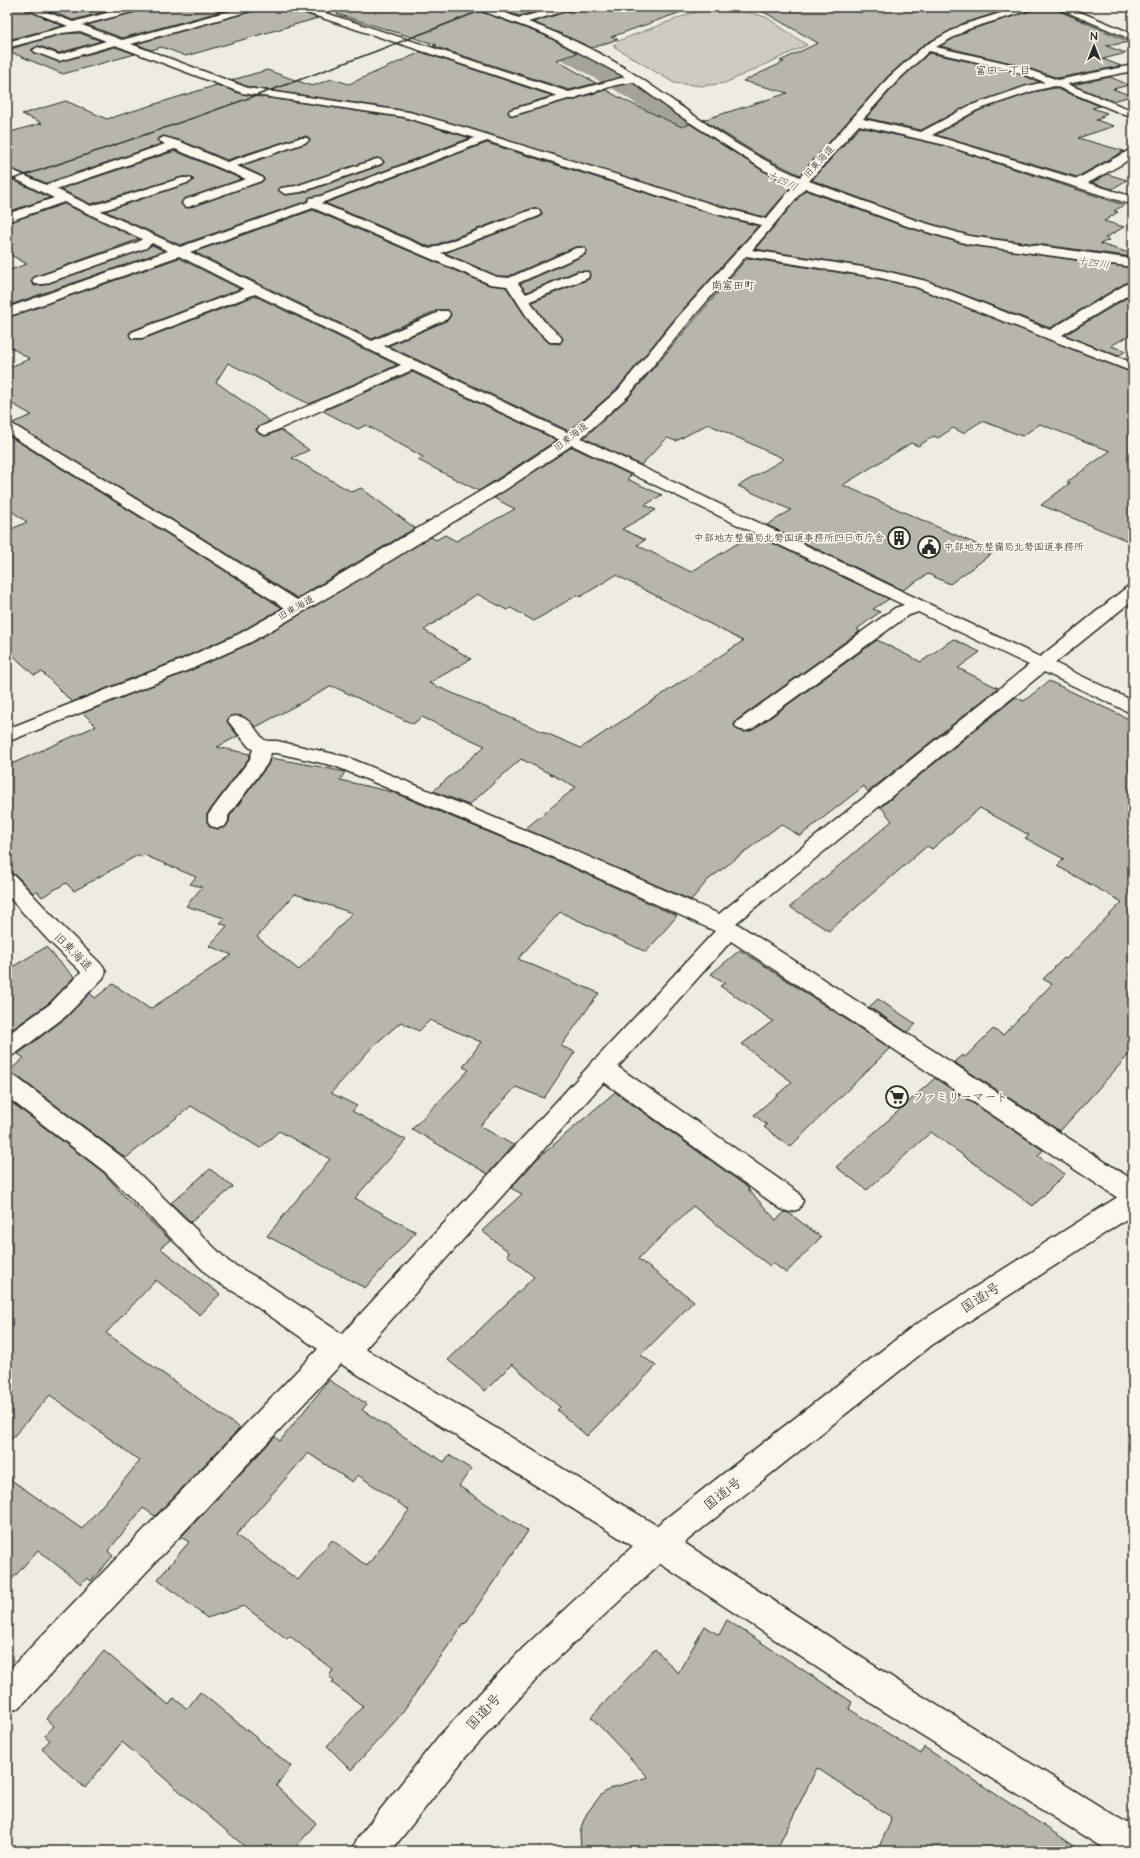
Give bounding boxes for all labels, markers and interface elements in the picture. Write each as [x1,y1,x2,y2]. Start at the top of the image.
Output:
north arrow [1074,26,1114,66]
text: N [1091,29,1098,44]
district label: 富田一丁目 [976,63,1031,78]
street label: 旧東海道 [800,142,838,182]
water label: 十四川 [764,167,800,195]
water label: 十四川 [1076,253,1110,273]
district label: 南富田町 [711,278,755,293]
street label: 旧東海道 [551,419,591,455]
building icon: 中部地方整備局北勢国道事務所四日市庁舎 [886,525,912,551]
place label: 中部地方整備局北勢国道事務所四日市庁舎 [694,531,884,545]
public building icon: 中部地方整備局北勢国道事務所 [916,534,942,560]
place label: 中部地方整備局北勢国道事務所 [944,540,1084,554]
street label: 旧東海道 [275,592,317,624]
street label: 旧東海道 [50,929,96,975]
supermarket icon: ファミリーマート [884,1084,910,1110]
place label: ファミリーマート [912,1089,1008,1106]
street label: 国道1号 [957,1278,1005,1318]
street label: 国道1号 [700,1473,746,1515]
street label: 国道1号 [462,1689,506,1735]

